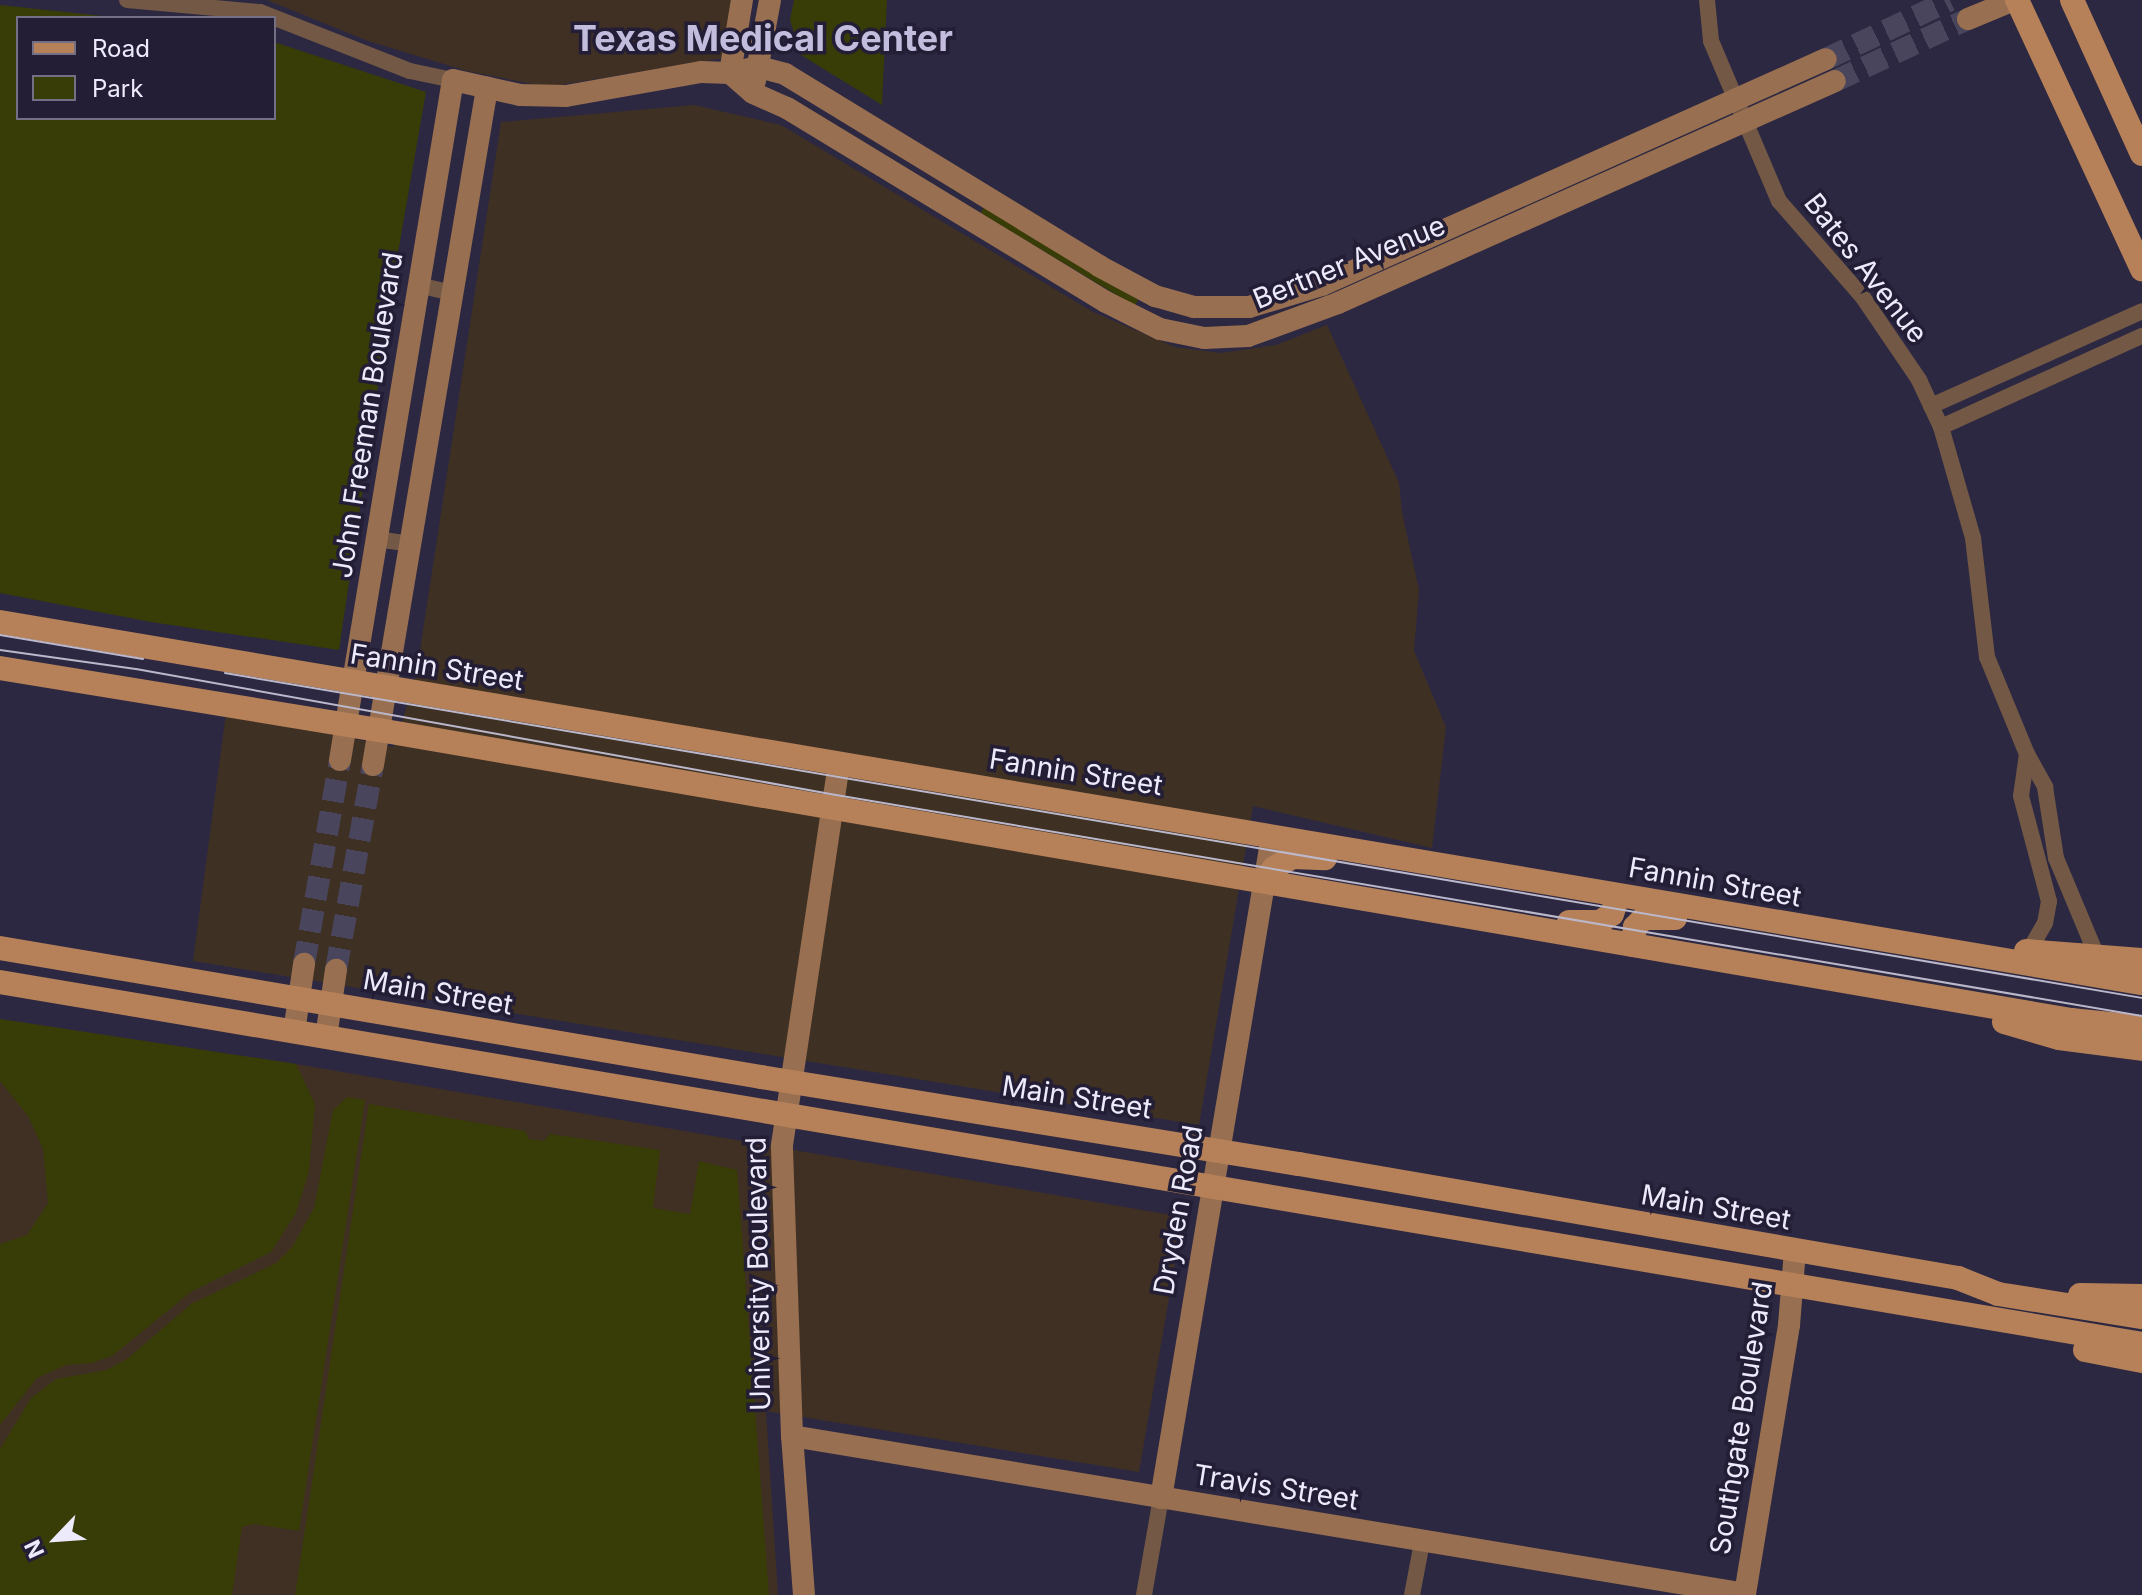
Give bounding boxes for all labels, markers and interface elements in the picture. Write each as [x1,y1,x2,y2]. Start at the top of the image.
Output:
legend [16,16,276,120]
district label: Texas Medical Center [573,17,953,61]
text: Road [92,34,150,63]
text: Park [92,74,143,103]
street label: Bates Avenue [1797,187,1935,349]
street label: Bertner Avenue [1248,208,1450,316]
street label: John Freeman Boulevard [325,250,409,580]
street label: Fannin Street [348,637,526,697]
street label: Fannin Street [987,742,1165,802]
street label: Fannin Street [1626,850,1804,914]
street label: Main Street [361,962,515,1022]
street label: Main Street [1000,1069,1154,1125]
street label: Dryden Road [1147,1122,1209,1298]
street label: University Boulevard [739,1137,777,1411]
street label: Main Street [1639,1177,1793,1237]
street label: Southgate Boulevard [1703,1279,1779,1557]
street label: Travis Street [1191,1457,1361,1517]
north arrow [16,1499,96,1579]
text: N [19,1536,50,1562]

